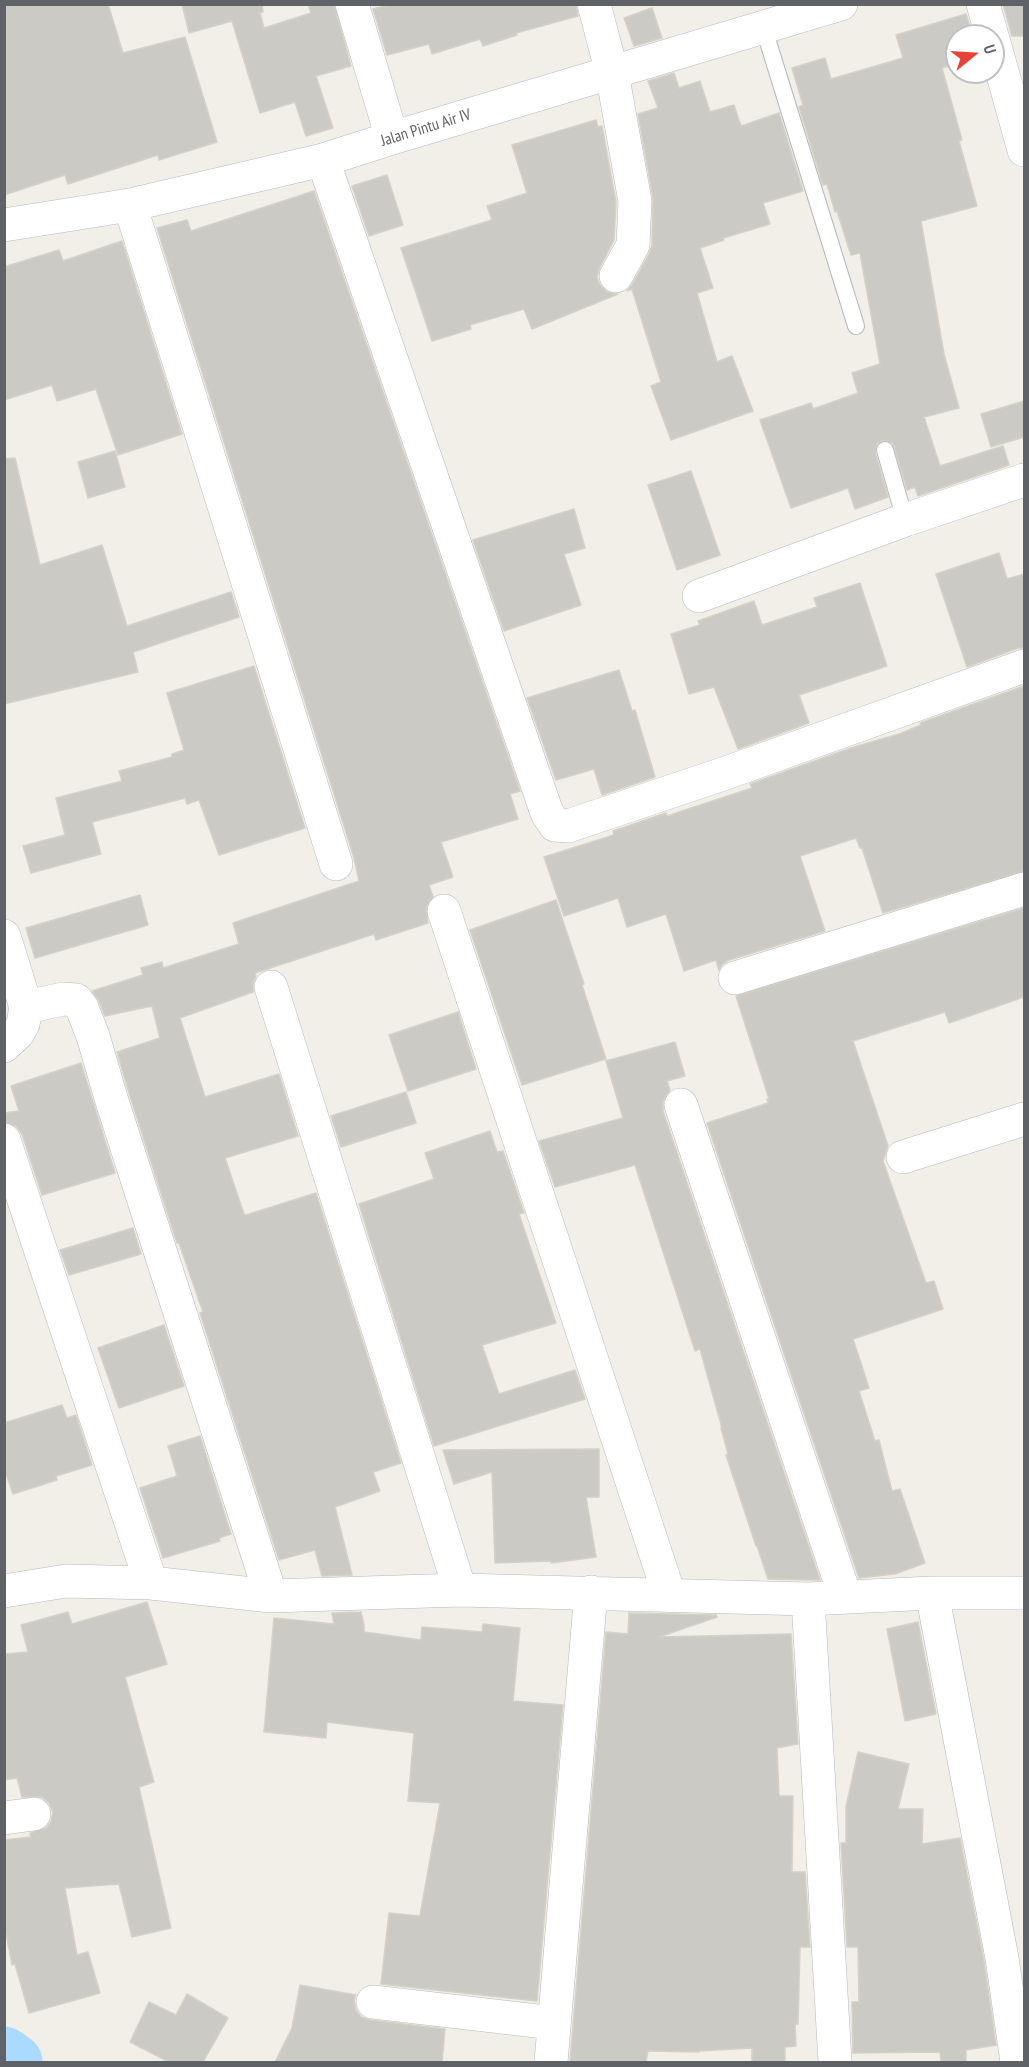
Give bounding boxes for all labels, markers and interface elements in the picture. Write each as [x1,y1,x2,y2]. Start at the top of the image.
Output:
north arrow [945,24,1005,84]
text: U [979,42,1001,56]
street label: Jalan Pintu Air IV [379,105,473,151]

